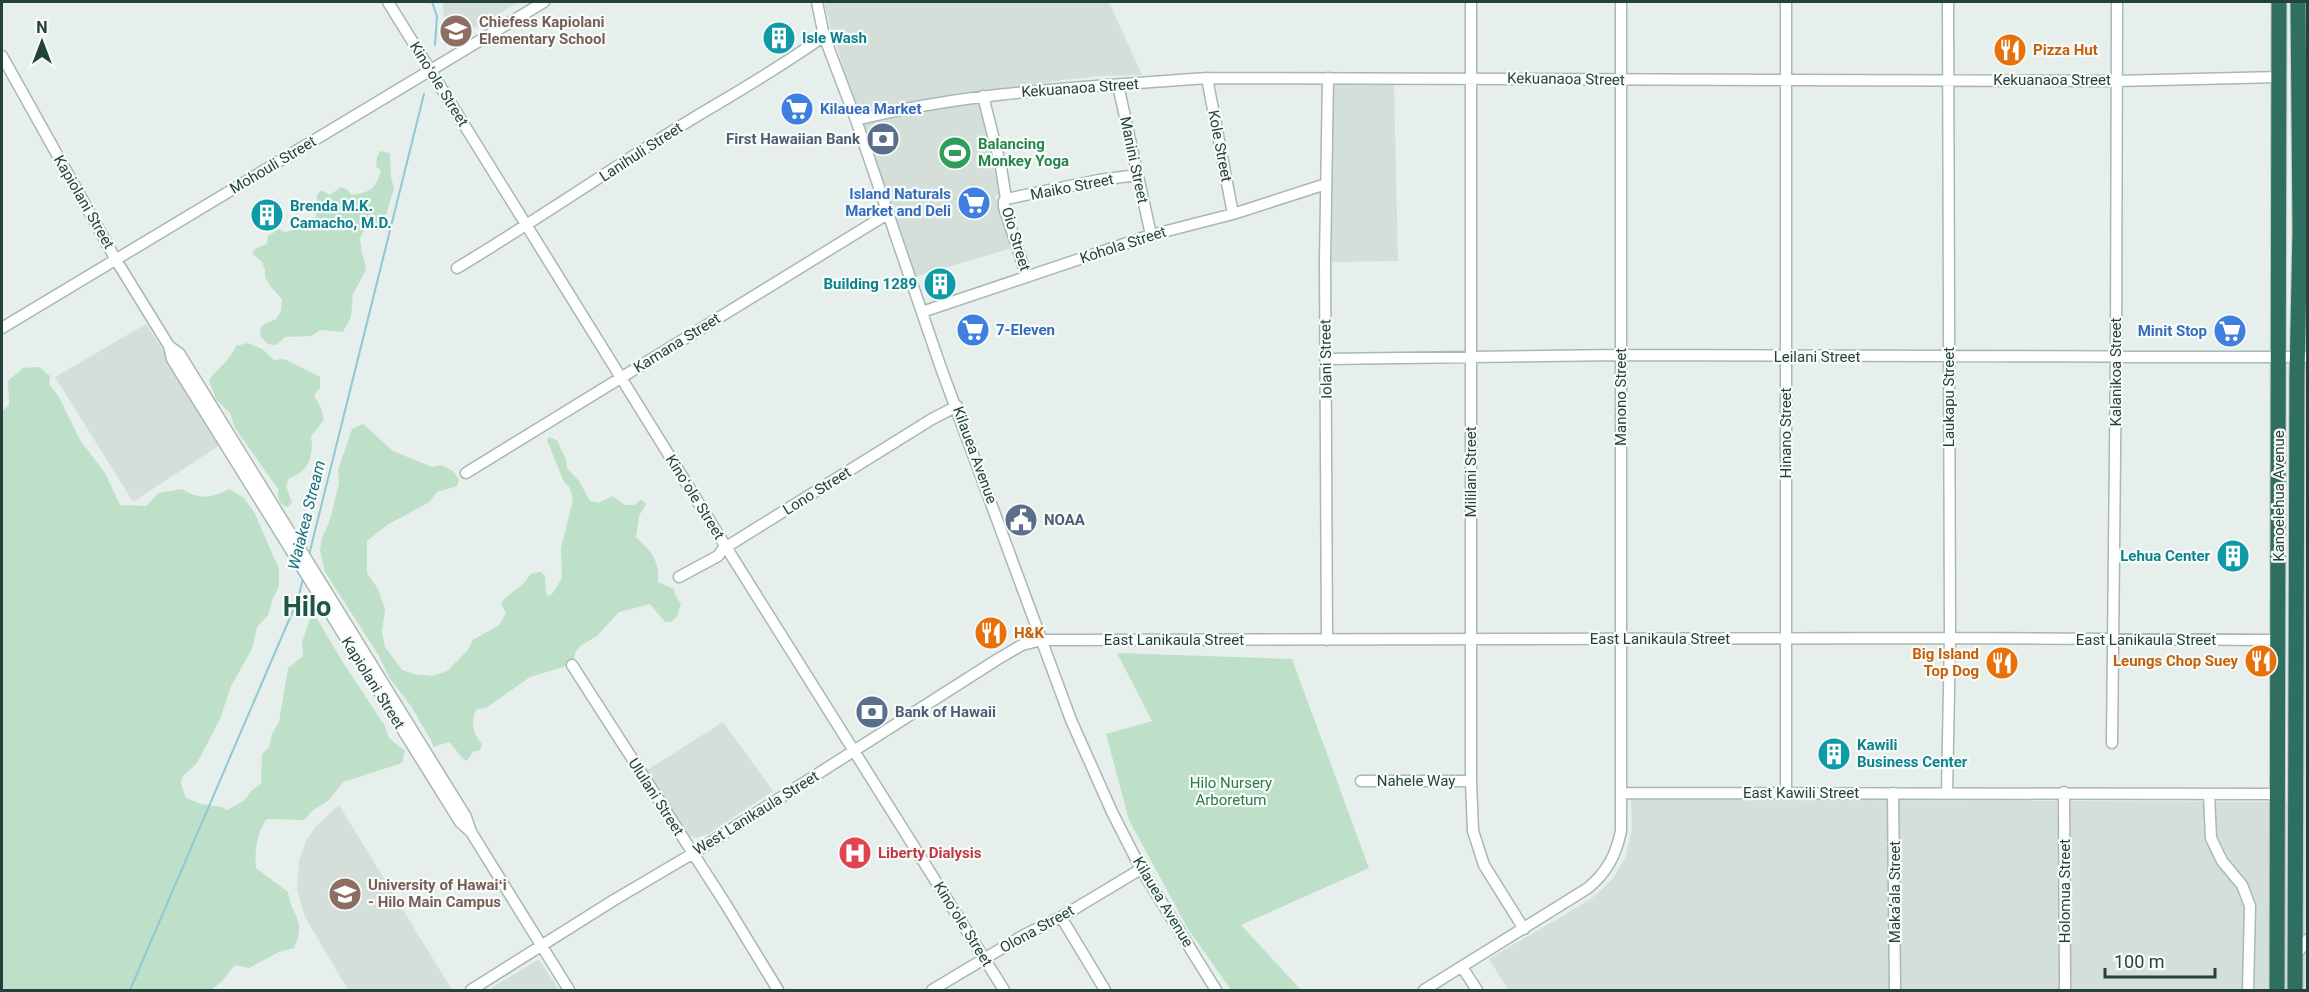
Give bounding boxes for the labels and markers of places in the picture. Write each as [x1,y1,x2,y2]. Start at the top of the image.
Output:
school or university icon: Chiefess Kapiolani Elementary School [438,13,474,49]
place label: Chiefess Kapiolani Elementary School [479,13,605,48]
building icon: Isle Wash [761,20,797,56]
place label: Isle Wash [802,29,867,47]
restaurant icon: Pizza Hut [1992,32,2028,68]
place label: Pizza Hut [2033,41,2098,59]
supermarket icon: Kilauea Market [779,91,815,127]
place label: Kilauea Market [820,100,921,118]
bank icon: First Hawaiian Bank [865,121,901,157]
place label: First Hawaiian Bank [726,130,861,148]
sports icon: Balancing Monkey Yoga [937,135,973,171]
place label: Balancing Monkey Yoga [978,135,1069,170]
place label: Island Naturals Market and Deli [845,185,951,220]
supermarket icon: Island Naturals Market and Deli [956,185,992,221]
building icon: Brenda M.K. Camacho, M.D. [249,197,285,233]
place label: Brenda M.K. Camacho, M.D. [290,197,392,232]
building icon: Building 1289 [922,266,958,302]
place label: Building 1289 [824,275,917,293]
supermarket icon: 7-Eleven [955,312,991,348]
supermarket icon: Minit Stop [2212,313,2248,349]
place label: 7-Eleven [996,321,1055,339]
place label: Minit Stop [2138,322,2207,340]
public building icon: NOAA [1003,502,1039,538]
place label: NOAA [1044,511,1086,529]
building icon: Lehua Center [2215,538,2251,574]
place label: Lehua Center [2120,547,2211,565]
restaurant icon: H&K [973,615,1009,651]
place label: H&K [1014,624,1044,642]
restaurant icon: Leungs Chop Suey [2243,643,2279,679]
place label: Big Island Top Dog [1912,645,1979,680]
restaurant icon: Big Island Top Dog [1984,645,2020,681]
place label: Leungs Chop Suey [2113,652,2238,670]
bank icon: Bank of Hawaii [854,694,890,730]
place label: Bank of Hawaii [895,703,996,721]
building icon: Kawili Business Center [1816,736,1852,772]
place label: Kawili Business Center [1857,736,1968,771]
hospital icon: Liberty Dialysis [837,835,873,871]
place label: Liberty Dialysis [878,844,982,862]
school or university icon: University of Hawaiʻi - Hilo Main Campus [327,876,363,912]
place label: University of Hawaiʻi - Hilo Main Campus [368,876,507,911]

